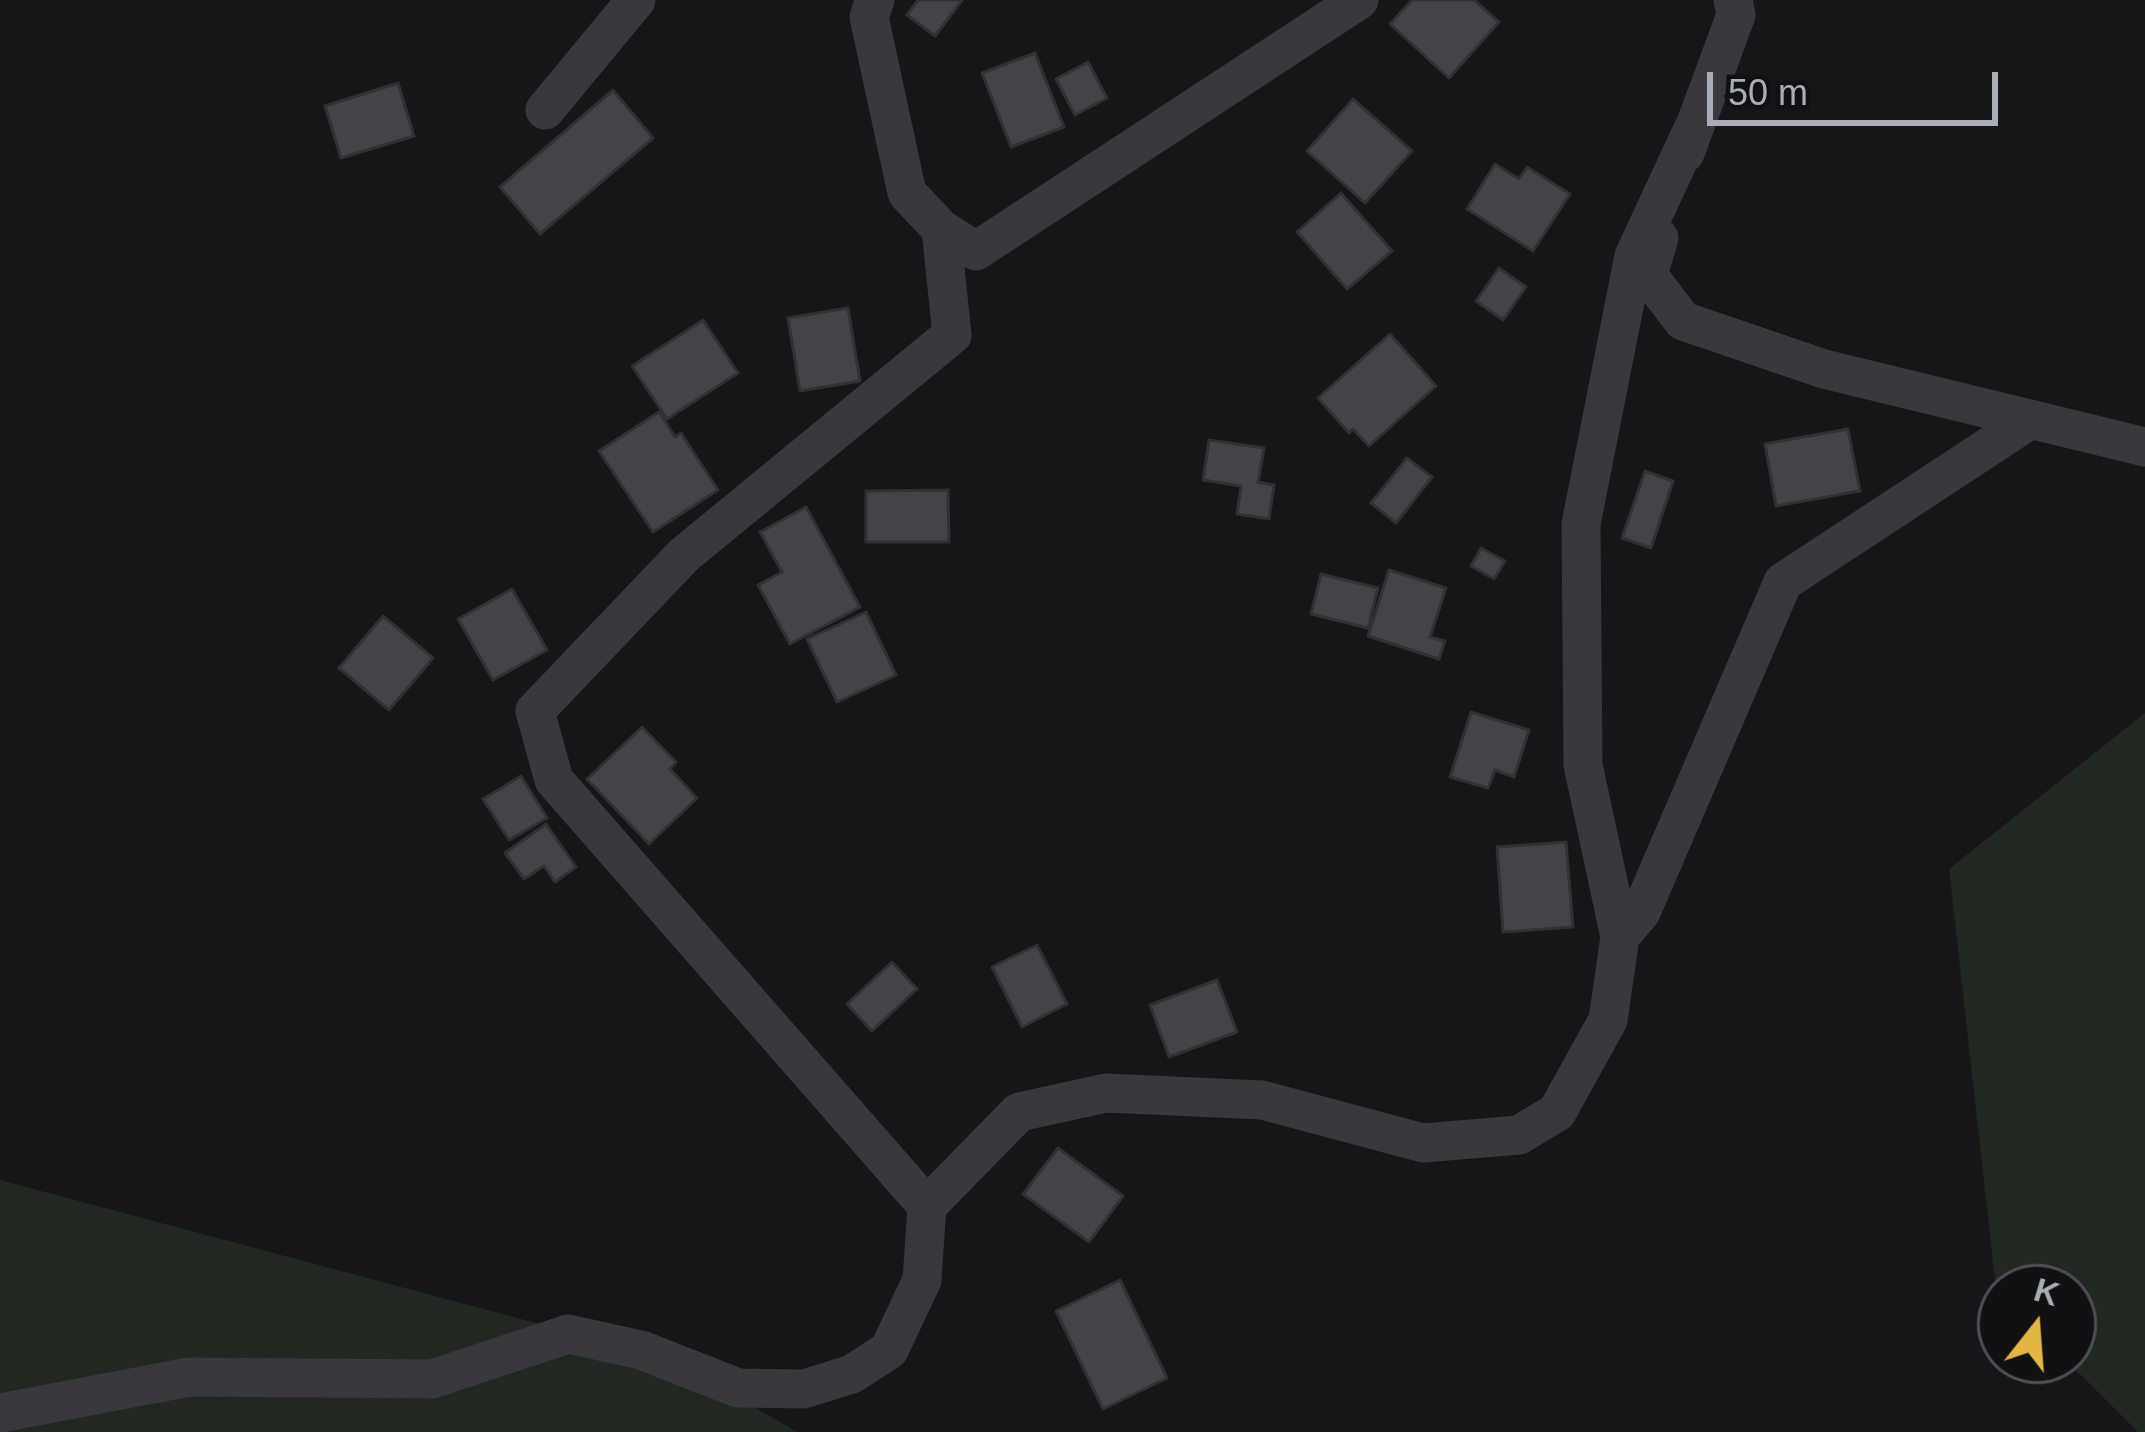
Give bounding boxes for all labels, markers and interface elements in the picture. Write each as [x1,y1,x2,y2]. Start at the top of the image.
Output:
scale bar [1713,48,2004,122]
text: 50 m [1728,72,1808,113]
north arrow [1977,1264,2097,1384]
text: K [2030,1271,2064,1313]

